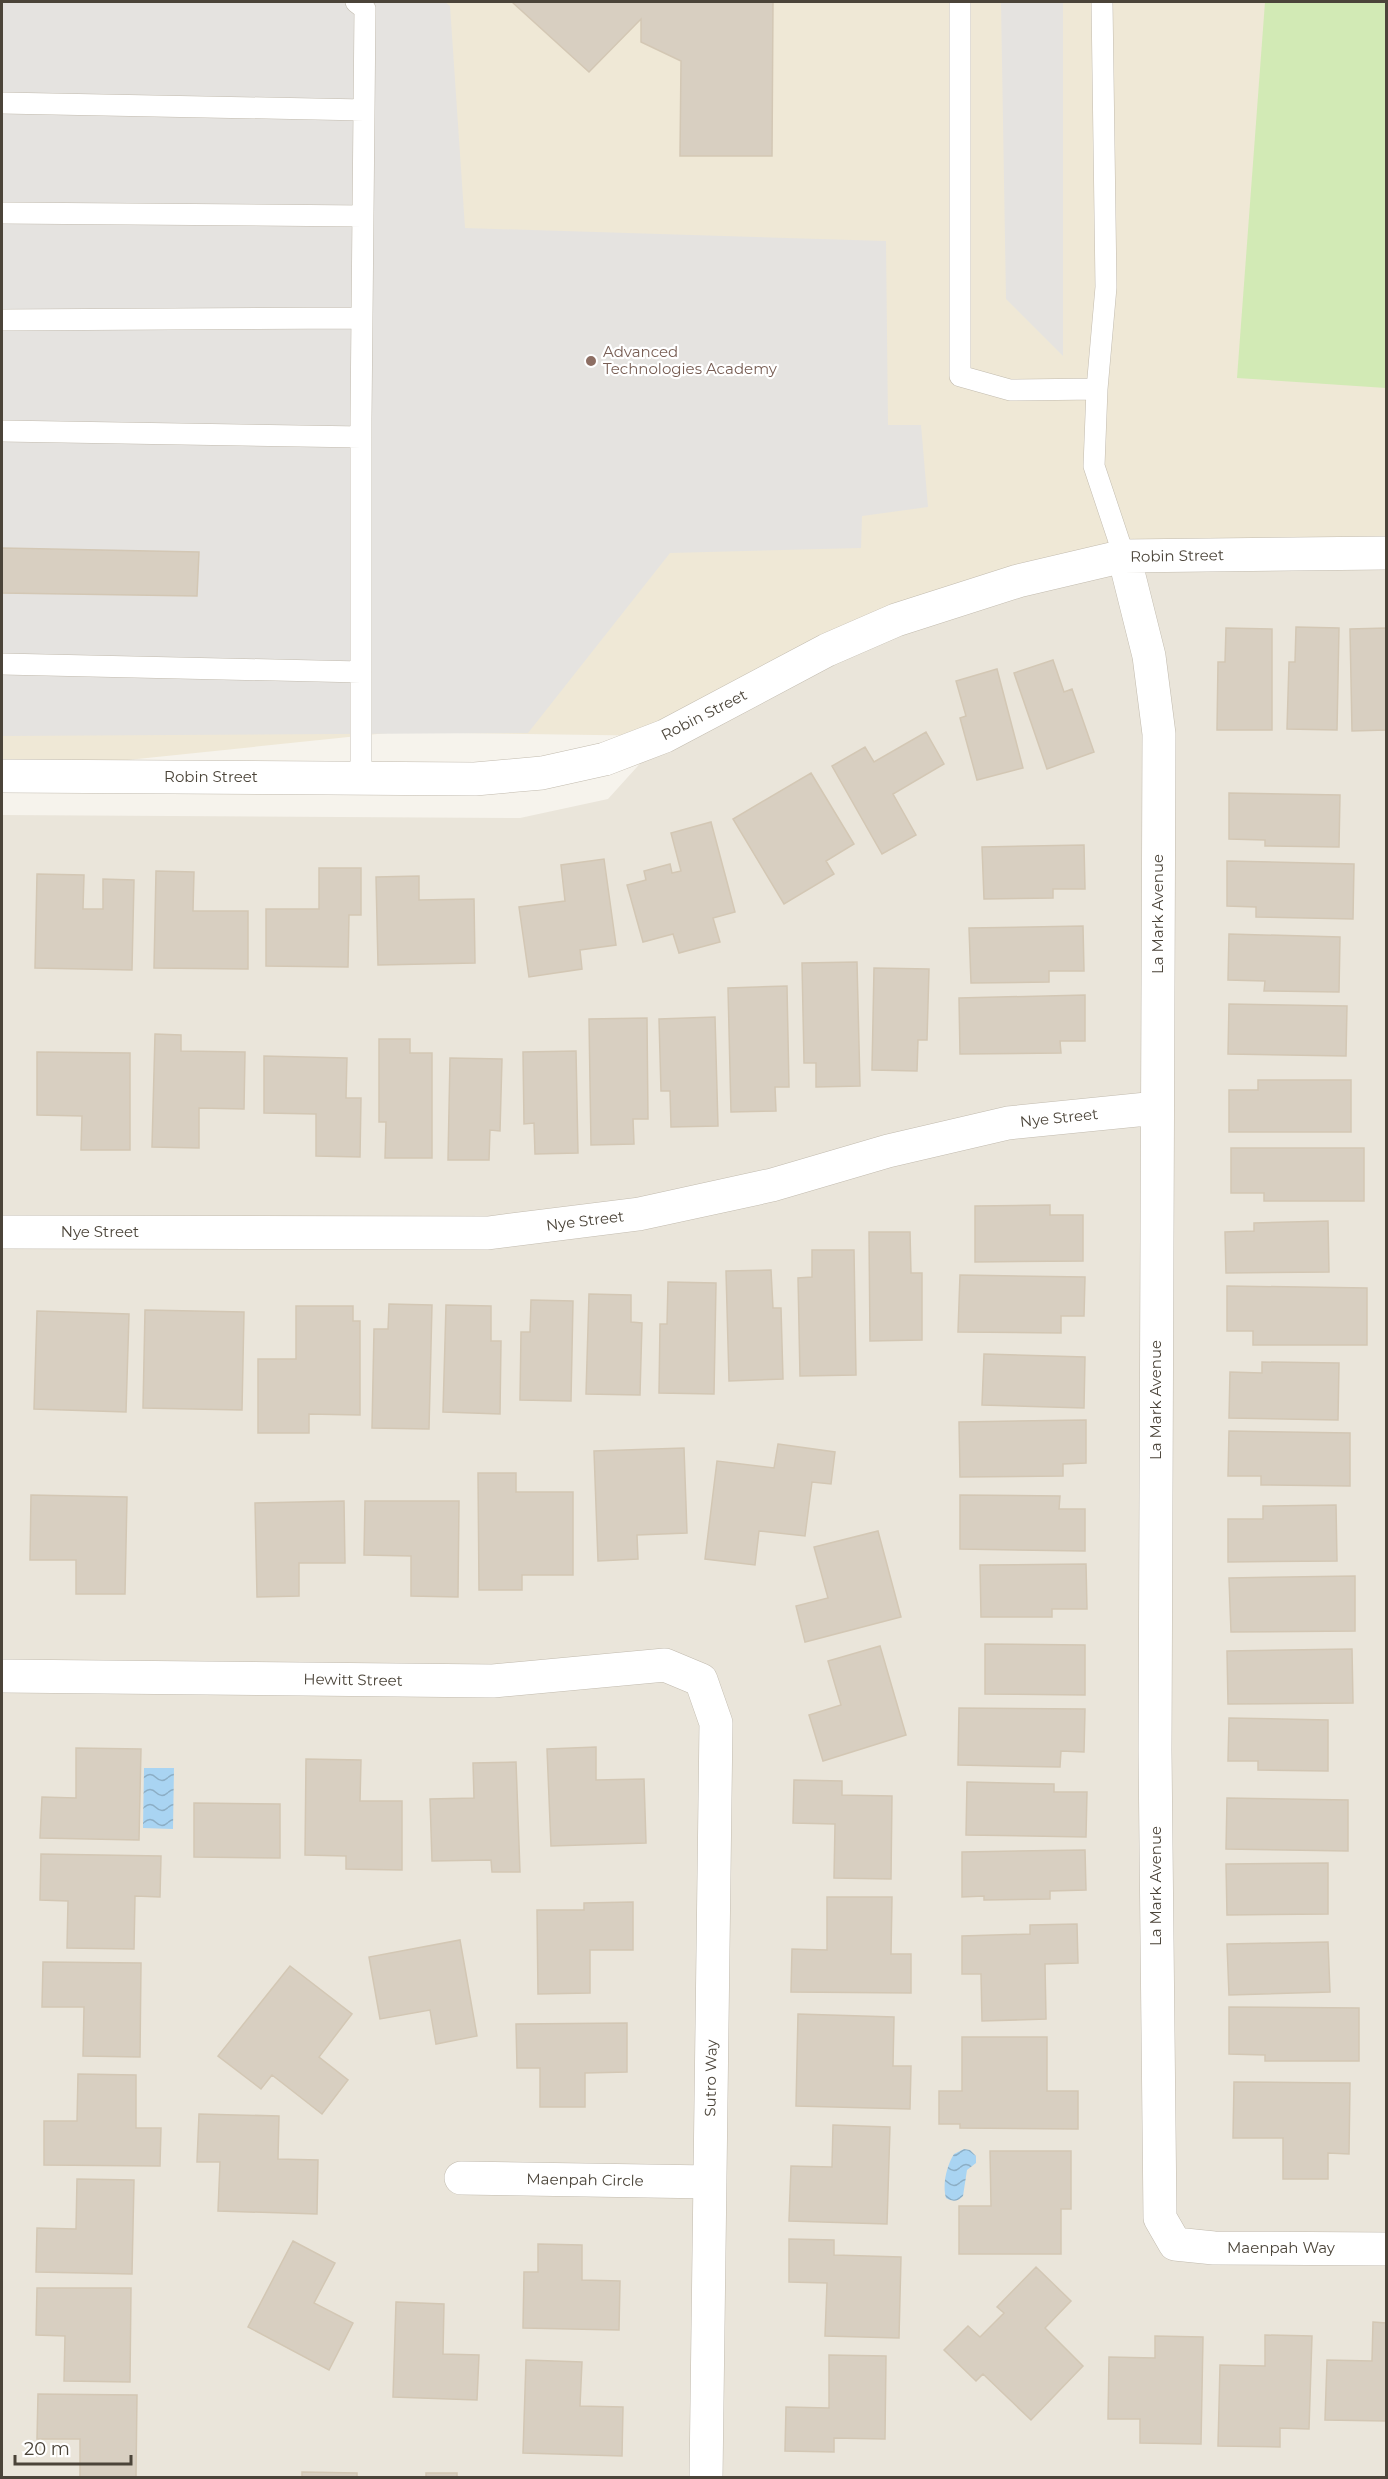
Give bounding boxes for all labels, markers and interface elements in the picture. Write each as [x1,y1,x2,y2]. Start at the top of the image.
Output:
place label: Advanced Technologies Academy [603,342,778,378]
marker: Advanced Technologies Academy [584,354,598,368]
street label: Robin Street [1130,545,1224,566]
street label: Robin Street [658,685,750,744]
street label: Robin Street [164,767,258,786]
street label: La Mark Avenue [1148,854,1167,974]
street label: Nye Street [1019,1104,1099,1131]
street label: Nye Street [545,1206,625,1235]
street label: Nye Street [61,1222,139,1241]
street label: La Mark Avenue [1146,1340,1165,1460]
street label: Hewitt Street [303,1669,403,1690]
street label: La Mark Avenue [1146,1826,1165,1946]
street label: Sutro Way [700,2038,721,2117]
street label: Maenpah Circle [526,2169,644,2190]
street label: Maenpah Way [1227,2238,1336,2257]
scale bar [15,2428,130,2466]
text: 20 m [24,2438,70,2460]

